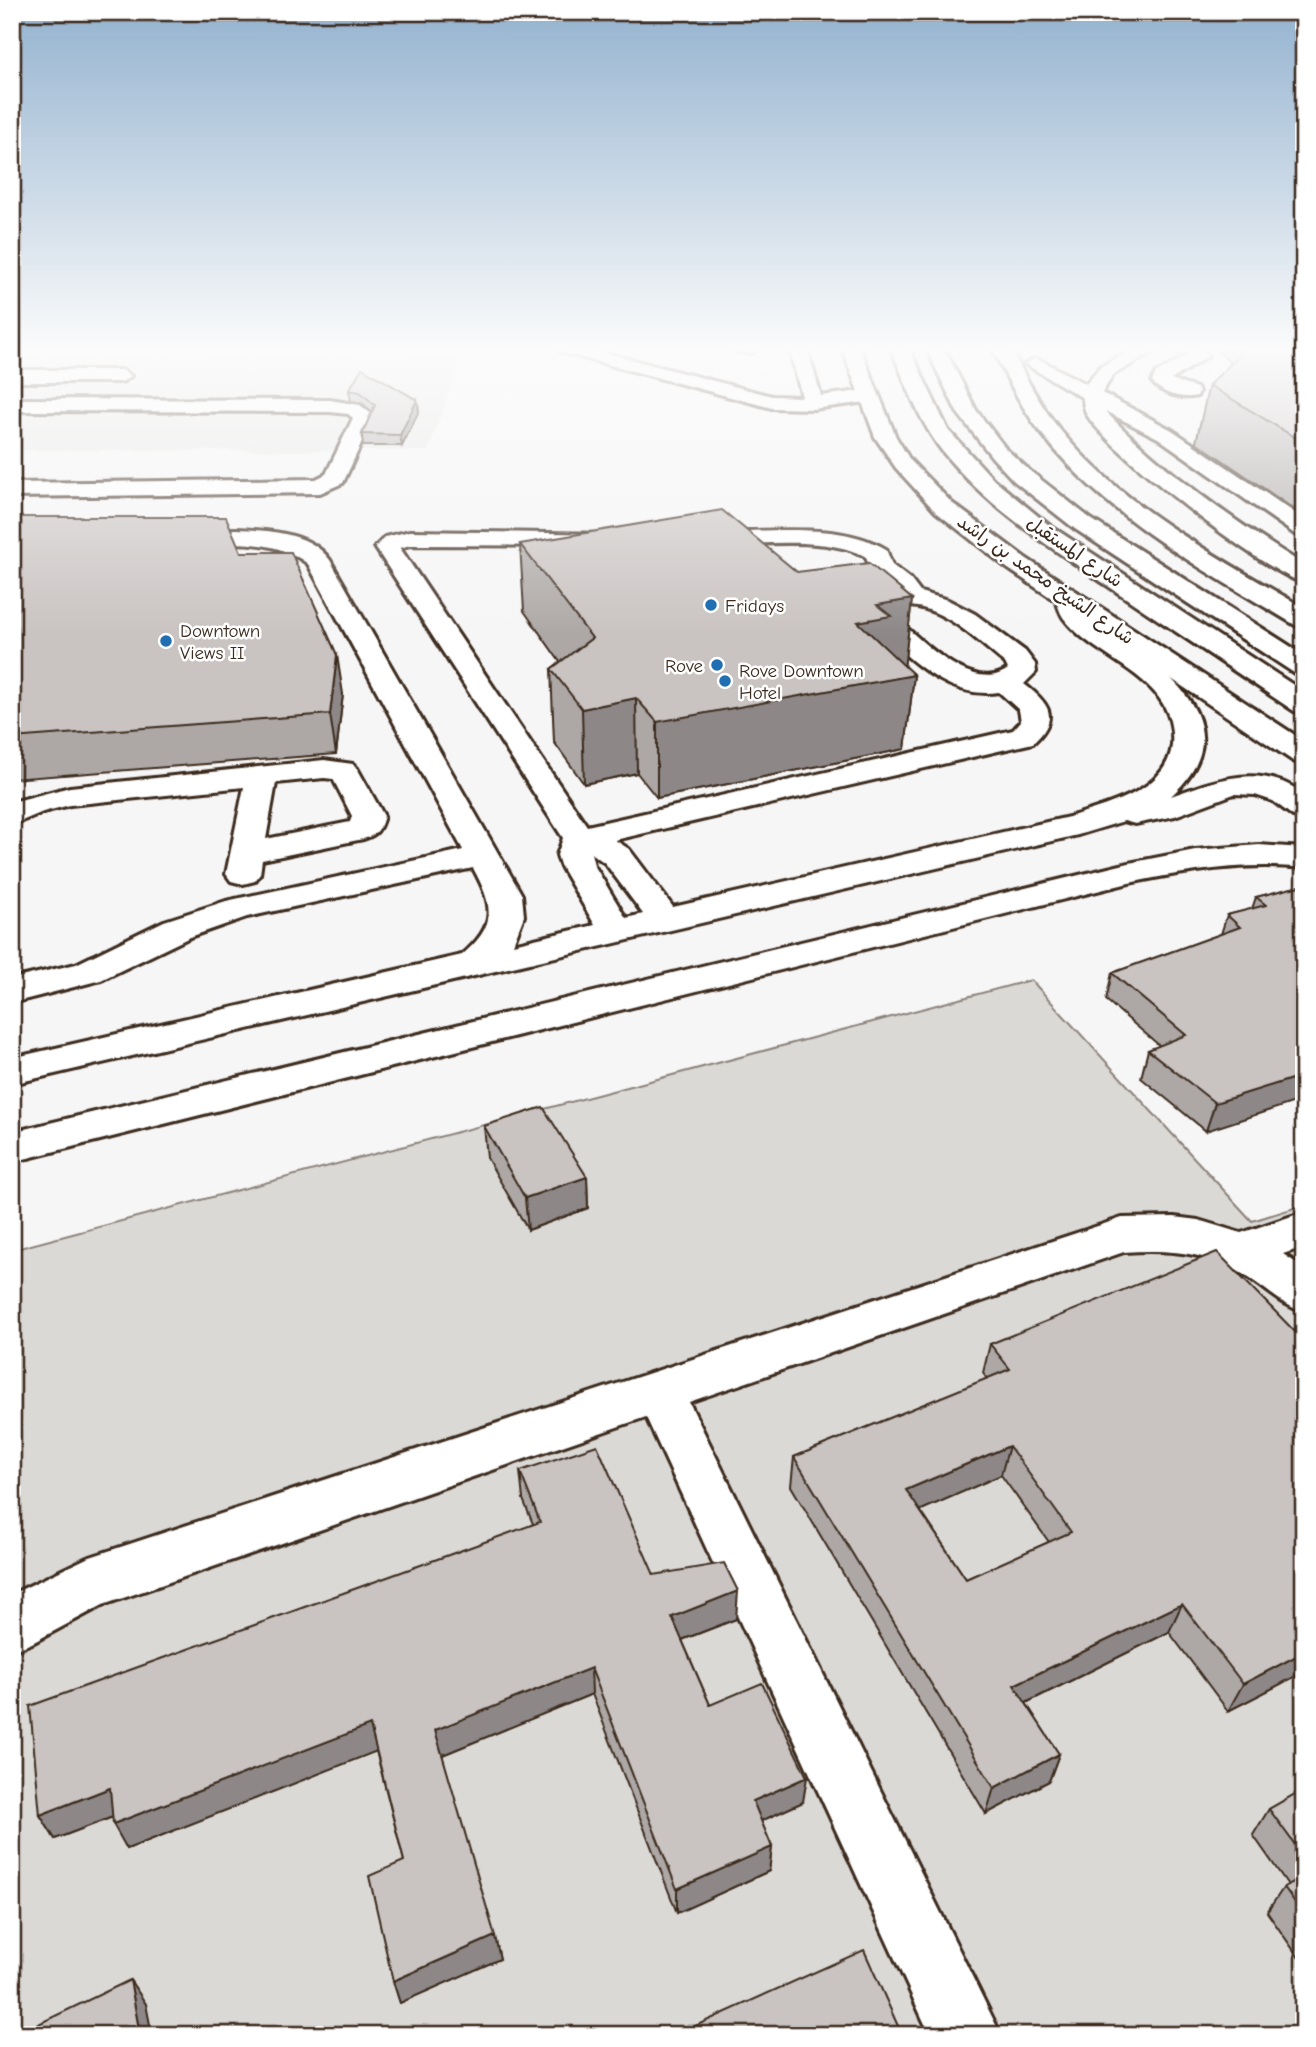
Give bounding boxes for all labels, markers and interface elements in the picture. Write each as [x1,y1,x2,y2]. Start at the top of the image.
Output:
street label: شارع الشيخ محمد بن راشد [952,510,1138,651]
street label: شارع المستقبل [1021,512,1127,594]
place label: Fridays [725,595,784,617]
marker: Fridays [703,597,719,613]
place label: Downtown Views II [180,620,260,664]
marker: Downtown Views II [158,633,174,649]
place label: Rove [665,655,703,677]
marker: Rove [709,657,725,673]
place label: Rove Downtown Hotel [739,660,864,704]
marker: Rove Downtown Hotel [717,673,733,689]

